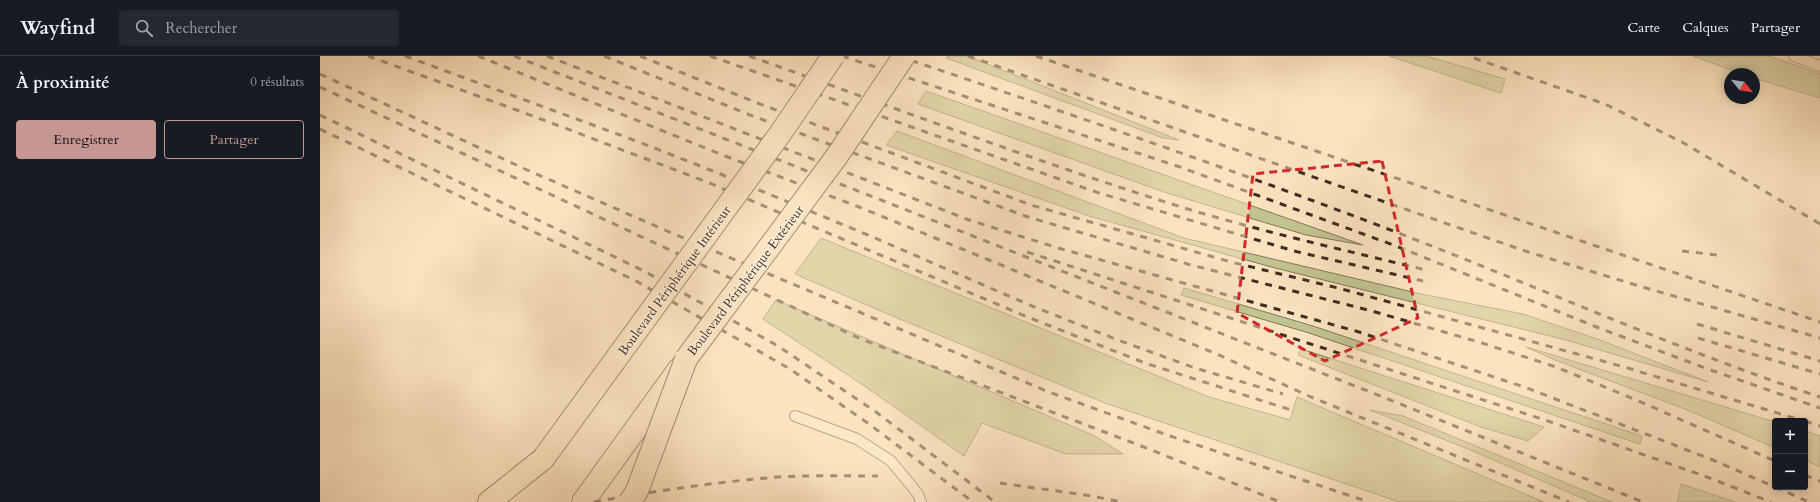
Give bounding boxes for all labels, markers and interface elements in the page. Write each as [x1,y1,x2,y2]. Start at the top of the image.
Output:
search box [119,10,399,46]
text: Wayfind [20,15,95,41]
icon: search [133,17,155,39]
text: Rechercher [165,18,237,38]
text: Carte [1628,18,1660,37]
text: Calques [1682,18,1729,37]
text: Partager [1751,18,1800,37]
north arrow [1724,68,1760,104]
text: À proximité [16,71,110,94]
text: 0 résultats [250,73,304,91]
button: Enregistrer [16,120,156,159]
button: Partager [164,120,304,159]
street label: Boulevard Périphérique Extérieur [683,201,809,360]
street label: Boulevard Périphérique Intérieur [614,202,736,359]
map controls [1772,418,1808,490]
button: + [1772,418,1808,454]
button: − [1772,454,1808,490]

